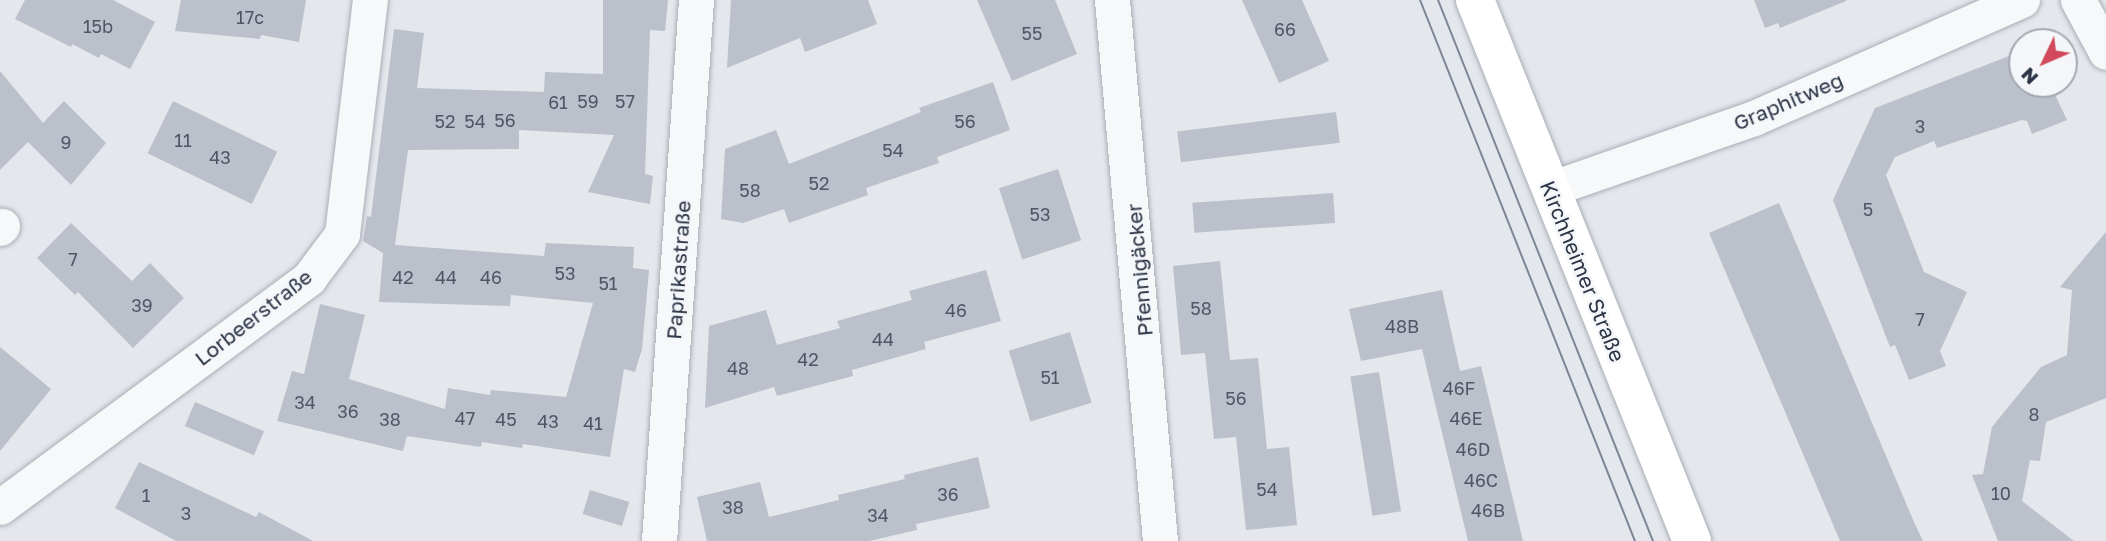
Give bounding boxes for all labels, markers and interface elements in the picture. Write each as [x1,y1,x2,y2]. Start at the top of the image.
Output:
house number: 17c [236,6,264,28]
house number: 15b [83,15,113,37]
house number: 66 [1274,18,1296,40]
house number: 55 [1022,22,1042,44]
north arrow [2008,28,2078,98]
text: N [2016,63,2042,90]
street label: Graphitweg [1729,67,1847,135]
house number: 59 [577,90,599,112]
house number: 57 [615,90,635,112]
house number: 61 [548,91,568,113]
house number: 56 [494,109,516,131]
house number: 52 [435,110,455,132]
house number: 54 [464,110,486,132]
house number: 56 [954,110,976,132]
house number: 3 [1915,115,1925,137]
house number: 11 [174,129,192,151]
house number: 9 [61,131,71,153]
house number: 54 [882,139,904,161]
house number: 43 [209,146,231,168]
house number: 52 [809,172,829,194]
street label: Kirchheimer Straße [1535,177,1631,365]
house number: 58 [739,179,761,201]
house number: 5 [1863,198,1873,220]
street label: Paprikastraße [661,200,695,340]
house number: 53 [1030,203,1050,225]
street label: Pfennigäcker [1121,203,1157,337]
house number: 7 [68,248,78,270]
house number: 53 [555,262,575,284]
street label: Lorbeerstraße [189,263,317,371]
house number: 42 [392,266,414,288]
house number: 44 [435,266,457,288]
house number: 46 [480,266,502,288]
house number: 51 [598,272,618,294]
house number: 39 [131,294,153,316]
house number: 58 [1190,297,1212,319]
house number: 46 [945,299,967,321]
house number: 7 [1915,308,1925,330]
house number: 48B [1385,315,1419,337]
house number: 44 [872,328,894,350]
house number: 42 [797,348,819,370]
house number: 48 [727,357,749,379]
house number: 51 [1040,366,1060,388]
house number: 46F [1443,377,1475,399]
house number: 56 [1225,387,1247,409]
house number: 34 [294,391,316,413]
house number: 36 [337,400,359,422]
house number: 8 [2029,403,2039,425]
house number: 47 [455,407,475,429]
house number: 46E [1450,407,1482,429]
house number: 38 [379,408,401,430]
house number: 45 [495,408,517,430]
house number: 43 [537,410,559,432]
house number: 41 [583,412,603,434]
house number: 46D [1456,438,1490,460]
house number: 46C [1464,469,1498,491]
house number: 54 [1256,478,1278,500]
house number: 10 [1991,482,2011,504]
house number: 36 [937,483,959,505]
house number: 1 [142,484,150,506]
house number: 38 [722,496,744,518]
house number: 46B [1471,499,1505,521]
house number: 3 [181,502,191,524]
house number: 34 [867,504,889,526]

